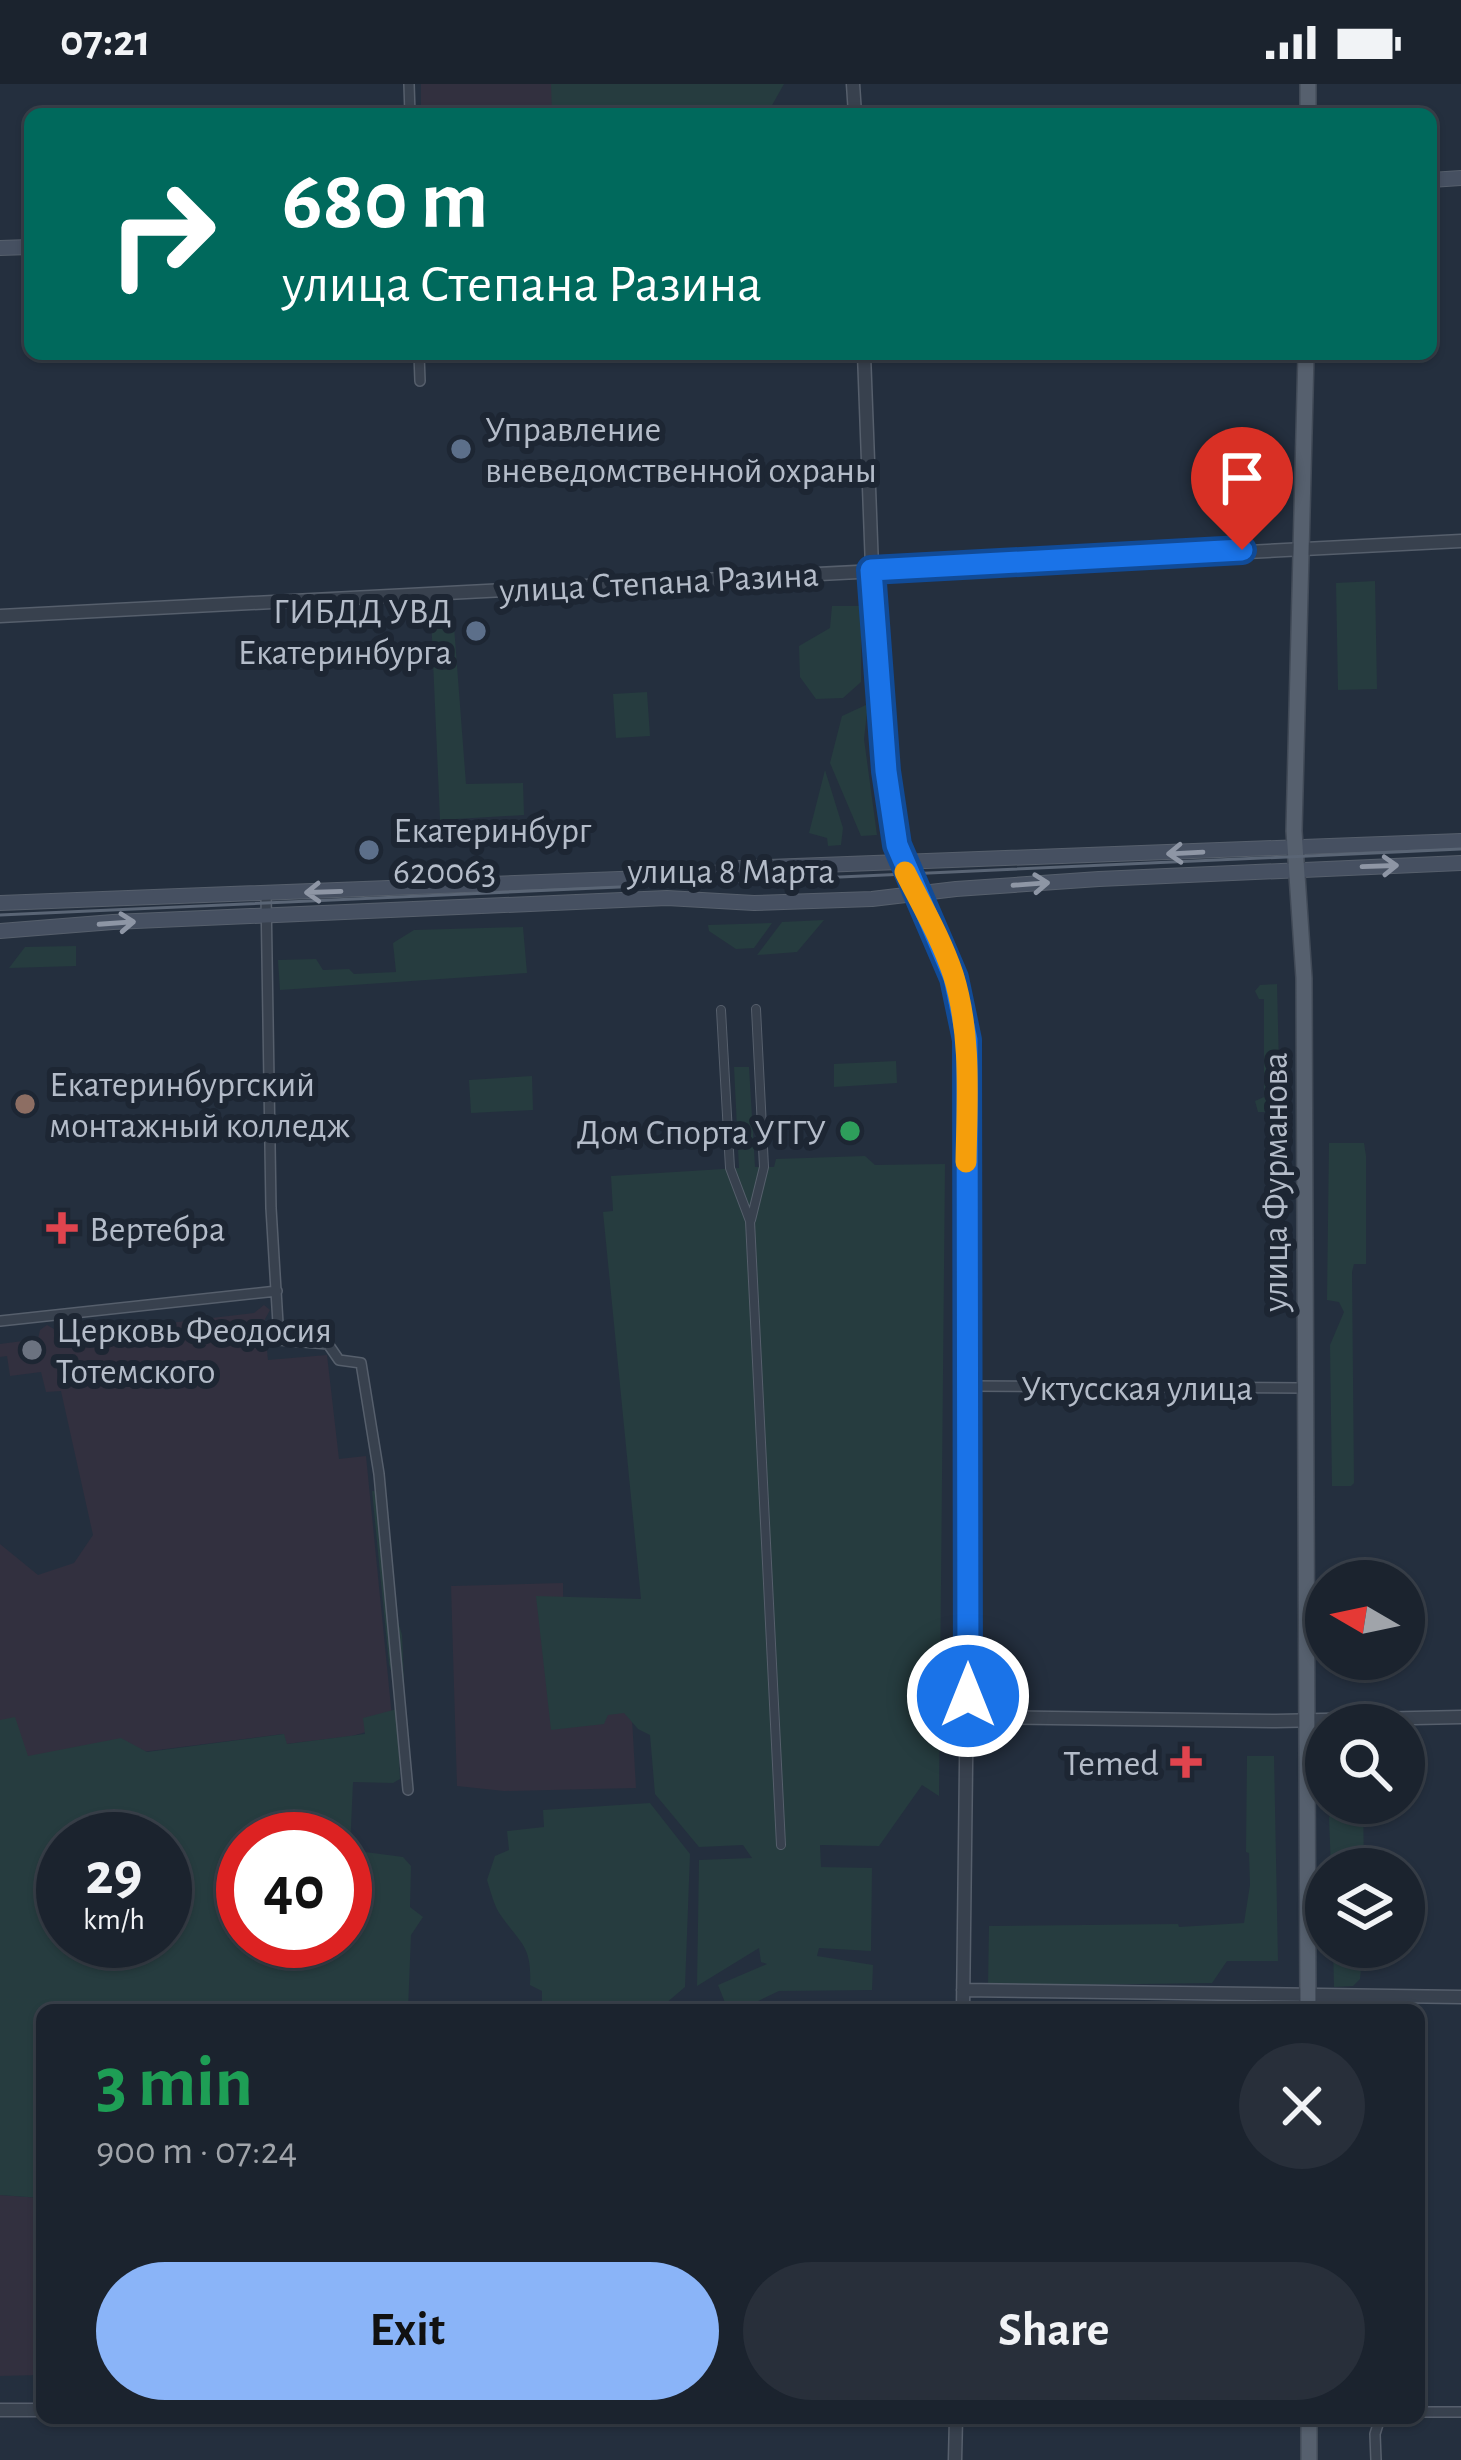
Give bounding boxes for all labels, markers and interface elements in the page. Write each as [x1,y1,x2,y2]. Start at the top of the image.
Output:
text: 07:21 [60,19,151,64]
icon: right [84,156,240,312]
text: 680 m [282,160,488,244]
text: улица Степана Разина [282,258,762,312]
place label: Управление вневедомственной охраны [485,412,877,489]
pin [1191,427,1293,550]
marker: Управление вневедомственной охраны [448,436,474,462]
icon: arrive [1209,445,1275,511]
street label: улица Степана Разина [497,557,820,609]
place label: ГИБДД УВД Екатеринбурга [237,594,452,671]
marker: ГИБДД УВД Екатеринбурга [463,618,489,644]
place label: Екатеринбург 620063 [393,813,592,890]
marker: Екатеринбург 620063 [356,837,382,863]
one-way arrow [1166,842,1205,865]
street label: улица 8 Марта [626,854,835,890]
one-way arrow [1360,854,1399,877]
one-way arrow [1011,872,1050,895]
one-way arrow [304,881,343,904]
one-way arrow [97,911,136,934]
street label: улица Фурманова [1258,1052,1294,1313]
place label: Екатеринбургский монтажный колледж [49,1067,350,1144]
marker: Екатеринбургский монтажный колледж [12,1091,38,1117]
place label: Дом Спорта УГГУ [577,1115,826,1151]
marker: Дом Спорта УГГУ [837,1118,863,1144]
marker: Вертебра [46,1212,78,1244]
place label: Вертебра [89,1212,225,1248]
place label: Церковь Феодосия Тотемского [56,1313,332,1390]
marker: Церковь Феодосия Тотемского [19,1337,45,1363]
street label: Уктусская улица [1021,1371,1253,1407]
north arrow [1305,1560,1425,1680]
map controls [1305,1560,1425,1968]
position arrow [905,1633,1031,1759]
button: search [1305,1704,1425,1824]
place label: Temed [1063,1746,1159,1782]
marker: Temed [1170,1746,1202,1778]
speed limit sign: 40 [216,1812,372,1968]
text: 29 [85,1845,143,1905]
button: layers [1305,1848,1425,1968]
text: km/h [83,1905,145,1935]
button: close [1239,2043,1365,2169]
text: 3 min [96,2047,253,2119]
text: 900 m · 07:24 [96,2132,297,2171]
button: Exit [96,2262,719,2400]
button: Share [743,2262,1365,2400]

